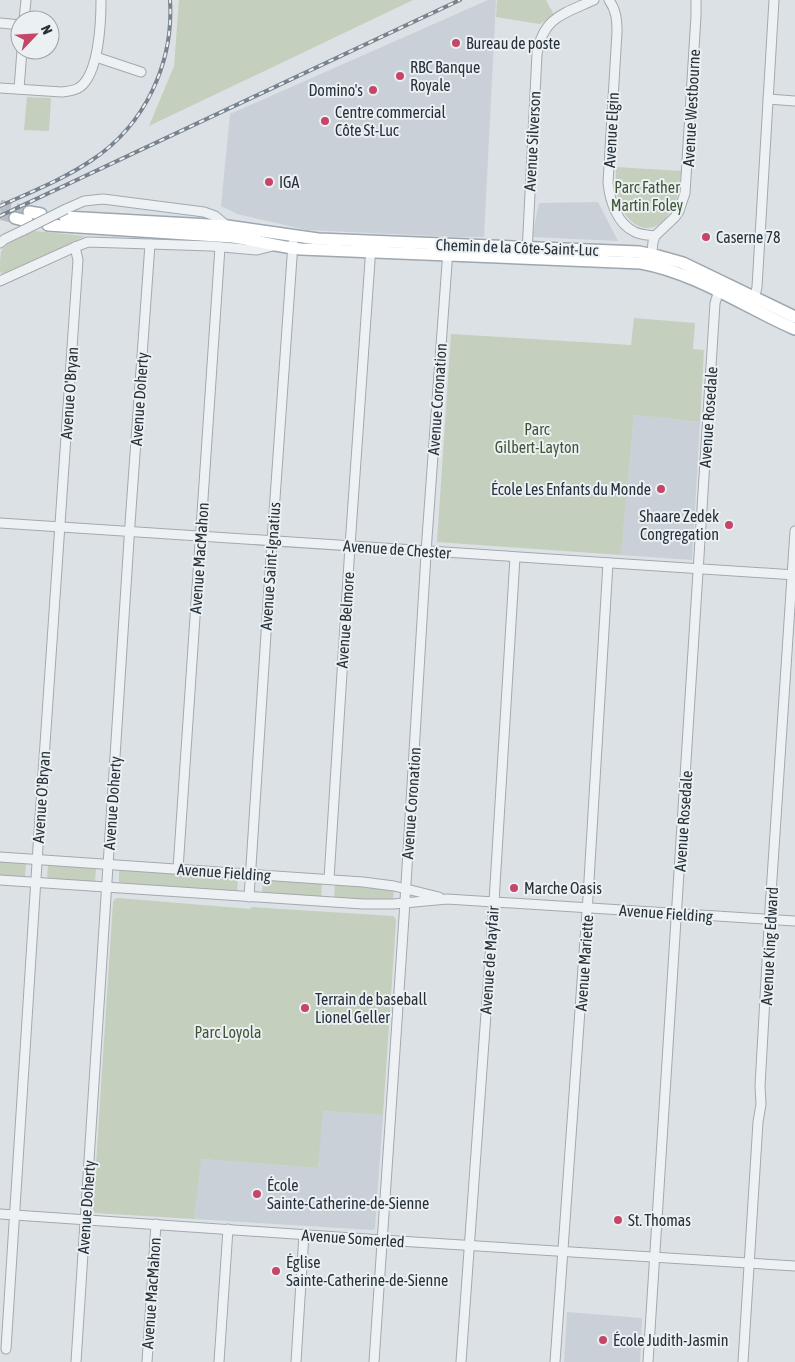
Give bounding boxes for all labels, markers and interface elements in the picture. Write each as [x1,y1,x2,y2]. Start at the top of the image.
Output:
north arrow [10,10,60,60]
text: N [38,22,56,37]
place label: Bureau de poste [466,34,560,53]
marker: Bureau de poste [450,37,462,49]
street label: Avenue Westbourne [679,49,703,167]
place label: RBC Banque Royale [410,58,480,95]
marker: RBC Banque Royale [394,70,406,82]
place label: Domino's [308,81,363,99]
marker: Domino's [367,84,379,96]
street label: Avenue Silverson [520,90,544,192]
street label: Avenue Elgin [600,92,623,168]
place label: Centre commercial Côte St-Luc [335,103,447,139]
marker: Centre commercial Côte St-Luc [319,115,331,127]
place label: IGA [279,173,300,191]
marker: IGA [263,176,275,188]
park label: Parc Father Martin Foley [611,178,684,215]
place label: Caserne 78 [716,228,781,246]
marker: Caserne 78 [700,231,712,243]
street label: Chemin de la Côte-Saint-Luc [435,235,599,259]
street label: Avenue Coronation [424,342,450,456]
street label: Avenue O'Bryan [57,346,82,440]
street label: Avenue Doherty [127,351,152,446]
street label: Avenue Rosedale [695,366,721,468]
park label: Parc Gilbert-Layton [495,420,579,457]
place label: École Les Enfants du Monde [491,480,651,498]
marker: École Les Enfants du Monde [655,483,667,495]
street label: Avenue Saint-Ignatius [257,501,284,631]
street label: Avenue MacMahon [186,502,212,614]
place label: Shaare Zedek Congregation [639,507,719,544]
marker: Shaare Zedek Congregation [723,519,735,531]
street label: Avenue de Chester [343,536,452,562]
street label: Avenue Belmore [333,571,357,669]
street label: Avenue Coronation [398,746,424,860]
street label: Avenue O'Bryan [29,750,54,844]
street label: Avenue Doherty [100,755,125,850]
street label: Avenue Rosedale [670,770,696,872]
street label: Avenue Fielding [176,860,272,885]
place label: Marche Oasis [524,879,602,897]
marker: Marche Oasis [508,882,520,894]
street label: Avenue King Edward [757,886,782,1006]
street label: Avenue Fielding [618,901,714,926]
street label: Avenue de Mayfair [476,905,503,1015]
street label: Avenue Mariette [572,914,596,1012]
place label: Terrain de baseball Lionel Geller [315,990,428,1026]
marker: Terrain de baseball Lionel Geller [299,1002,311,1014]
park label: Parc Loyola [195,1023,261,1042]
street label: Avenue Doherty [74,1159,99,1254]
place label: École Sainte-Catherine-de-Sienne [267,1176,429,1212]
marker: École Sainte-Catherine-de-Sienne [251,1188,263,1200]
place label: St. Thomas [628,1211,691,1229]
marker: St. Thomas [612,1214,624,1226]
street label: Avenue Somerled [301,1225,405,1251]
street label: Avenue MacMahon [138,1237,164,1349]
place label: Église Sainte-Catherine-de-Sienne [286,1253,448,1289]
marker: Église Sainte-Catherine-de-Sienne [270,1265,282,1277]
place label: École Judith-Jasmin [613,1331,728,1349]
marker: École Judith-Jasmin [597,1334,609,1346]

